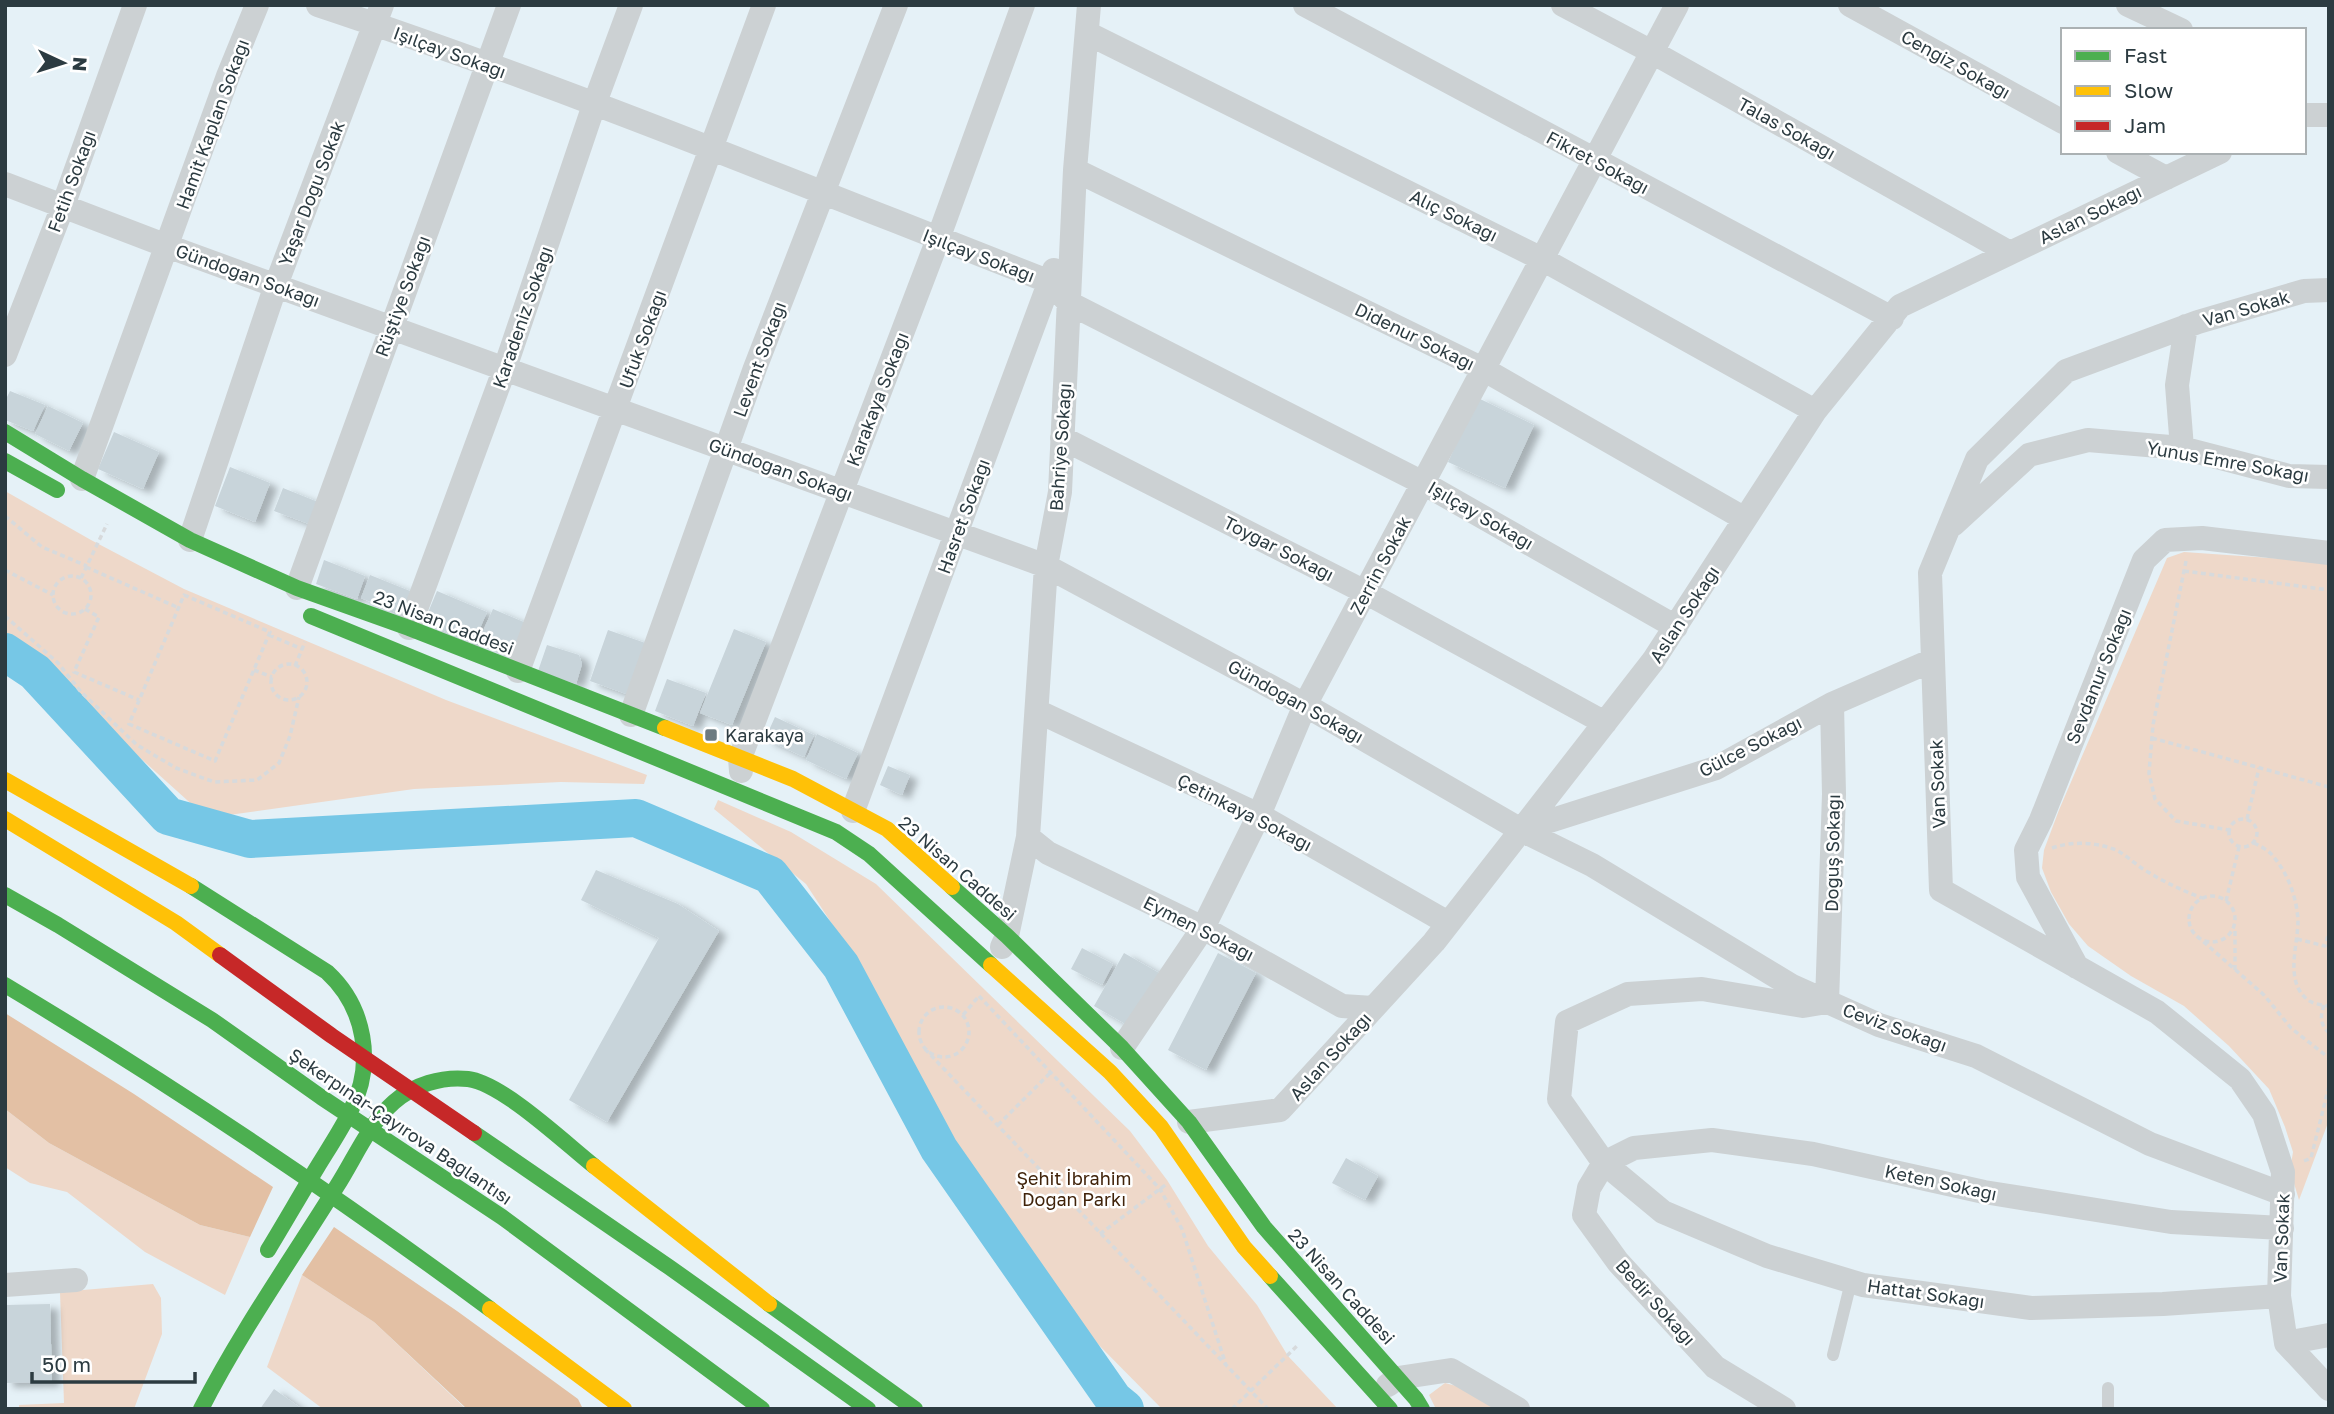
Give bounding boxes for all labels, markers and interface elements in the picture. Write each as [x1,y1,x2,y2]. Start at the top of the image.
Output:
street label: Işılçay Sokağı [391,21,509,83]
street label: Cengiz Sokağı [1897,25,2015,103]
north arrow [28,28,98,98]
legend [2061,28,2306,154]
street label: Hamit Kaplan Sokağı [171,36,253,212]
text: Fast [2124,42,2167,68]
text: N [68,56,92,72]
text: Slow [2124,77,2173,103]
street label: Talas Sokağı [1734,92,1840,164]
text: Jam [2124,112,2166,138]
street label: Yaşar Doğu Sokak [273,117,349,269]
street label: Fikret Sokağı [1543,126,1653,198]
street label: Fetih Sokağı [42,127,100,235]
street label: Aslan Sokağı [2035,180,2145,248]
street label: Alıç Sokağı [1406,184,1502,246]
street label: Işılçay Sokağı [920,224,1038,286]
street label: Rüştiye Sokağı [370,232,434,360]
street label: Gündoğan Sokağı [173,239,323,311]
street label: Karadeniz Sokağı [487,243,557,391]
street label: Van Sokak [2200,285,2292,331]
street label: Ufuk Sokağı [614,287,670,391]
street label: Didenur Sokağı [1351,297,1479,375]
street label: Levent Sokağı [728,298,790,420]
street label: Karakaya Sokağı [841,329,913,469]
street label: Bahriye Sokağı [1045,382,1075,512]
street label: Gündoğan Sokağı [706,433,856,505]
street label: Yunus Emre Sokağı [2145,436,2311,486]
street label: Hasret Sokağı [932,456,994,576]
street label: Işılçay Sokağı [1424,476,1538,554]
street label: Toygar Sokağı [1220,511,1338,585]
street label: Zerrin Sokak [1345,512,1415,618]
street label: Aslan Sokağı [1644,561,1724,667]
street label: 23 Nisan Caddesi [371,585,517,659]
street label: Sevdanur Sokağı [2061,605,2135,747]
street label: Gündoğan Sokağı [1224,655,1368,747]
street label: Gülce Sokağı [1695,711,1805,781]
place label: Karakaya [725,724,804,746]
marker: Karakaya [703,727,719,743]
street label: Van Sokak [1924,739,1950,829]
street label: Çetinkaya Sokağı [1174,769,1316,855]
street label: Doğuş Sokağı [1820,794,1844,912]
street label: 23 Nisan Caddesi [895,811,1021,925]
street label: Eymen Sokağı [1140,891,1258,965]
street label: Ceviz Sokağı [1840,998,1950,1056]
street label: Aslan Sokağı [1285,1007,1375,1105]
street label: Şekerpınar-Çayırova Bağlantısı [285,1043,517,1209]
street label: Keten Sokağı [1883,1159,1999,1205]
park label: Şehit İbrahim Doğan Parkı [1016,1167,1132,1210]
street label: Van Sokak [2268,1193,2294,1283]
street label: 23 Nisan Caddesi [1284,1223,1400,1349]
street label: Bedir Sokağı [1612,1254,1700,1350]
street label: Hattat Sokağı [1866,1274,1986,1312]
scale bar [32,1340,194,1384]
text: 50 m [42,1351,91,1377]

